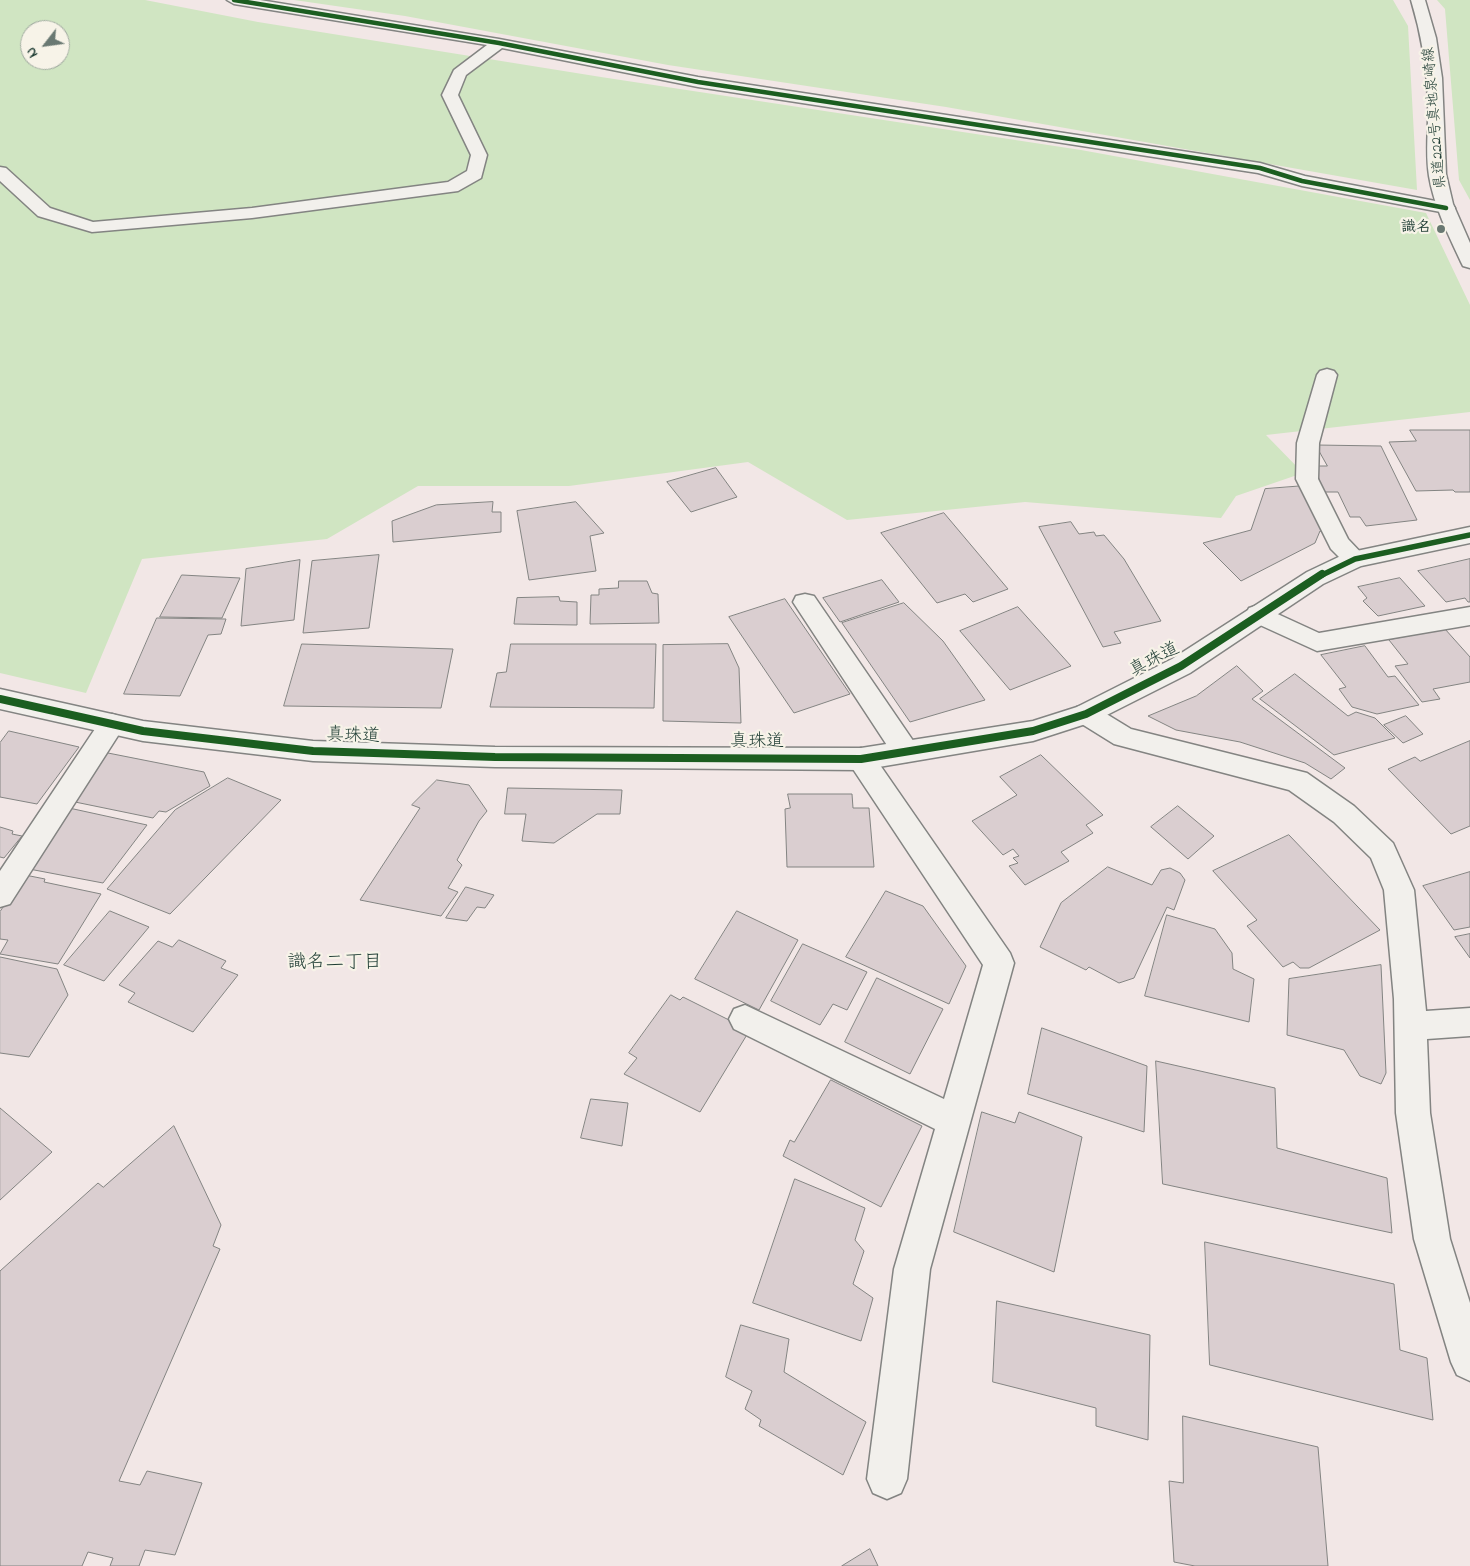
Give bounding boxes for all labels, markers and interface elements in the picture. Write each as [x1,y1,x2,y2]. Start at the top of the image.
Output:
north arrow [20,20,70,70]
text: N [21,43,44,62]
street label: 県道222号真地泉崎線 [1421,46,1451,190]
place label: 識名 [1401,220,1431,238]
marker: 識名 [1435,223,1447,235]
street label: 真珠道 [1126,639,1184,683]
street label: 真珠道 [326,725,380,749]
street label: 真珠道 [730,732,784,754]
district label: 識名二丁目 [288,953,382,975]

